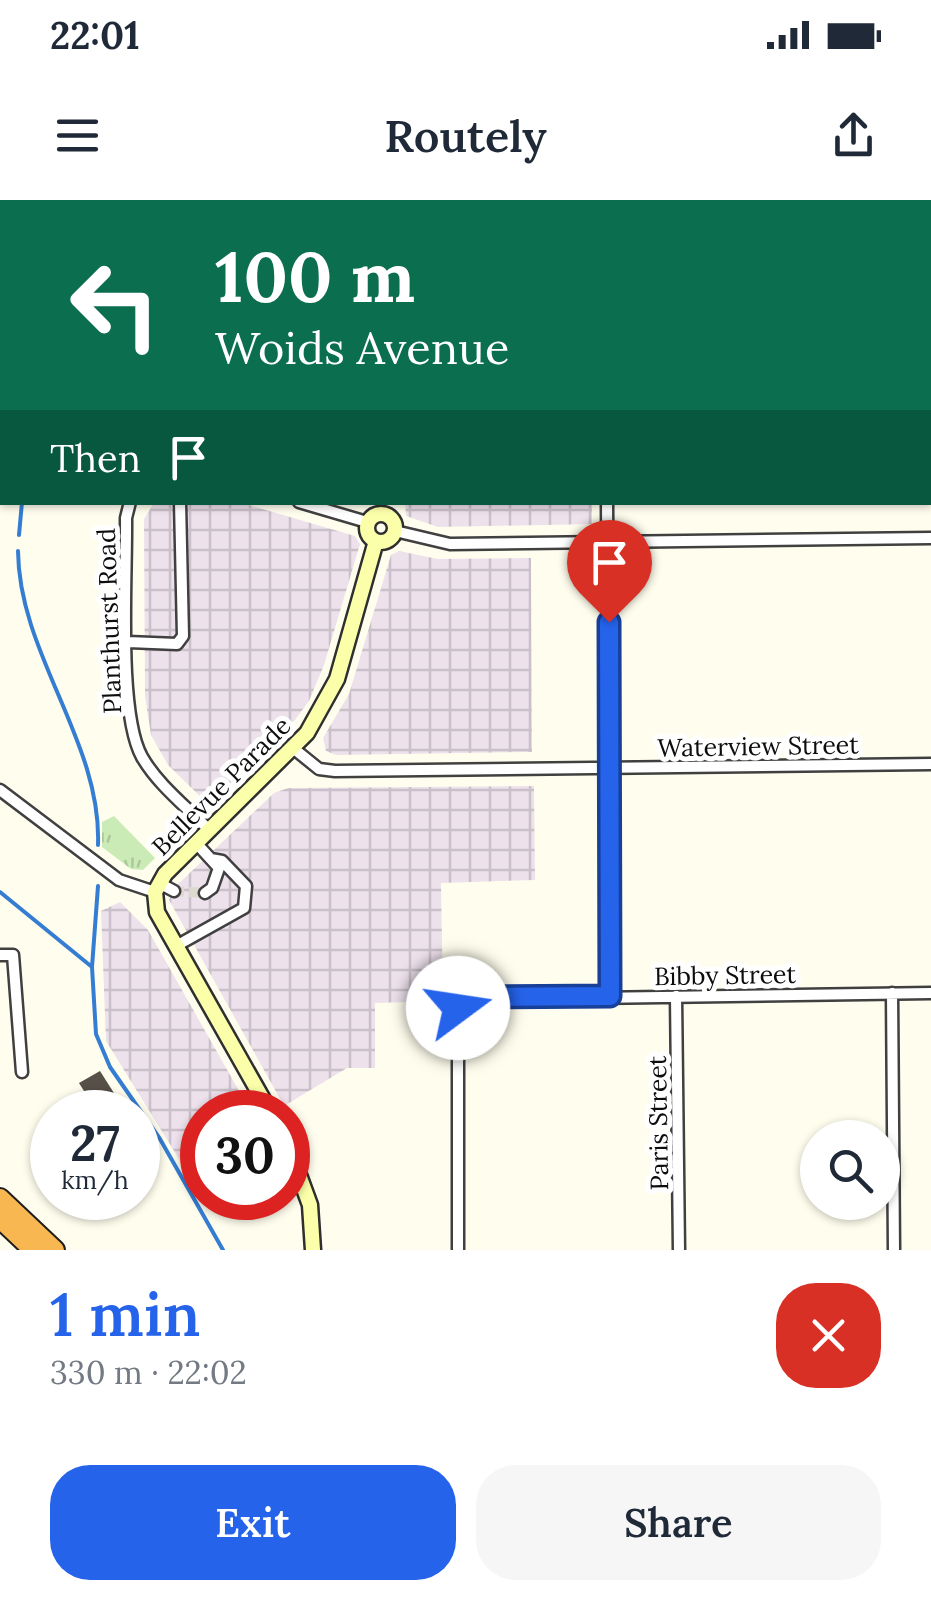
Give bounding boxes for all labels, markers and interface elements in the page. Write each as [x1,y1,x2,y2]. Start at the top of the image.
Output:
text: 22:01 [50,11,140,59]
text: Routely [384,107,547,164]
icon: menu [50,108,105,163]
icon: share [826,108,881,163]
text: 100 m [215,232,415,321]
icon: left [50,240,180,370]
text: Woids Avenue [215,319,509,376]
icon: arrive [161,430,216,485]
text: Then [50,434,141,482]
pin [567,520,652,623]
street label: Planthurst Road [90,528,128,714]
icon: arrive [582,535,637,590]
street label: Bellevue Parade [145,710,297,862]
street label: Waterview Street [657,728,859,764]
position arrow [406,956,510,1060]
street label: Bibby Street [654,958,797,992]
street label: Paris Street [641,1055,675,1191]
speed limit sign: 30 [180,1090,310,1220]
text: 27 [70,1111,120,1175]
map controls [800,1120,900,1220]
button: search [800,1120,900,1220]
text: km/h [61,1164,129,1196]
text: 1 min [50,1276,200,1352]
button: close [776,1283,881,1388]
text: 330 m · 22:02 [50,1352,247,1393]
button: Exit [50,1465,456,1580]
button: Share [476,1465,881,1580]

